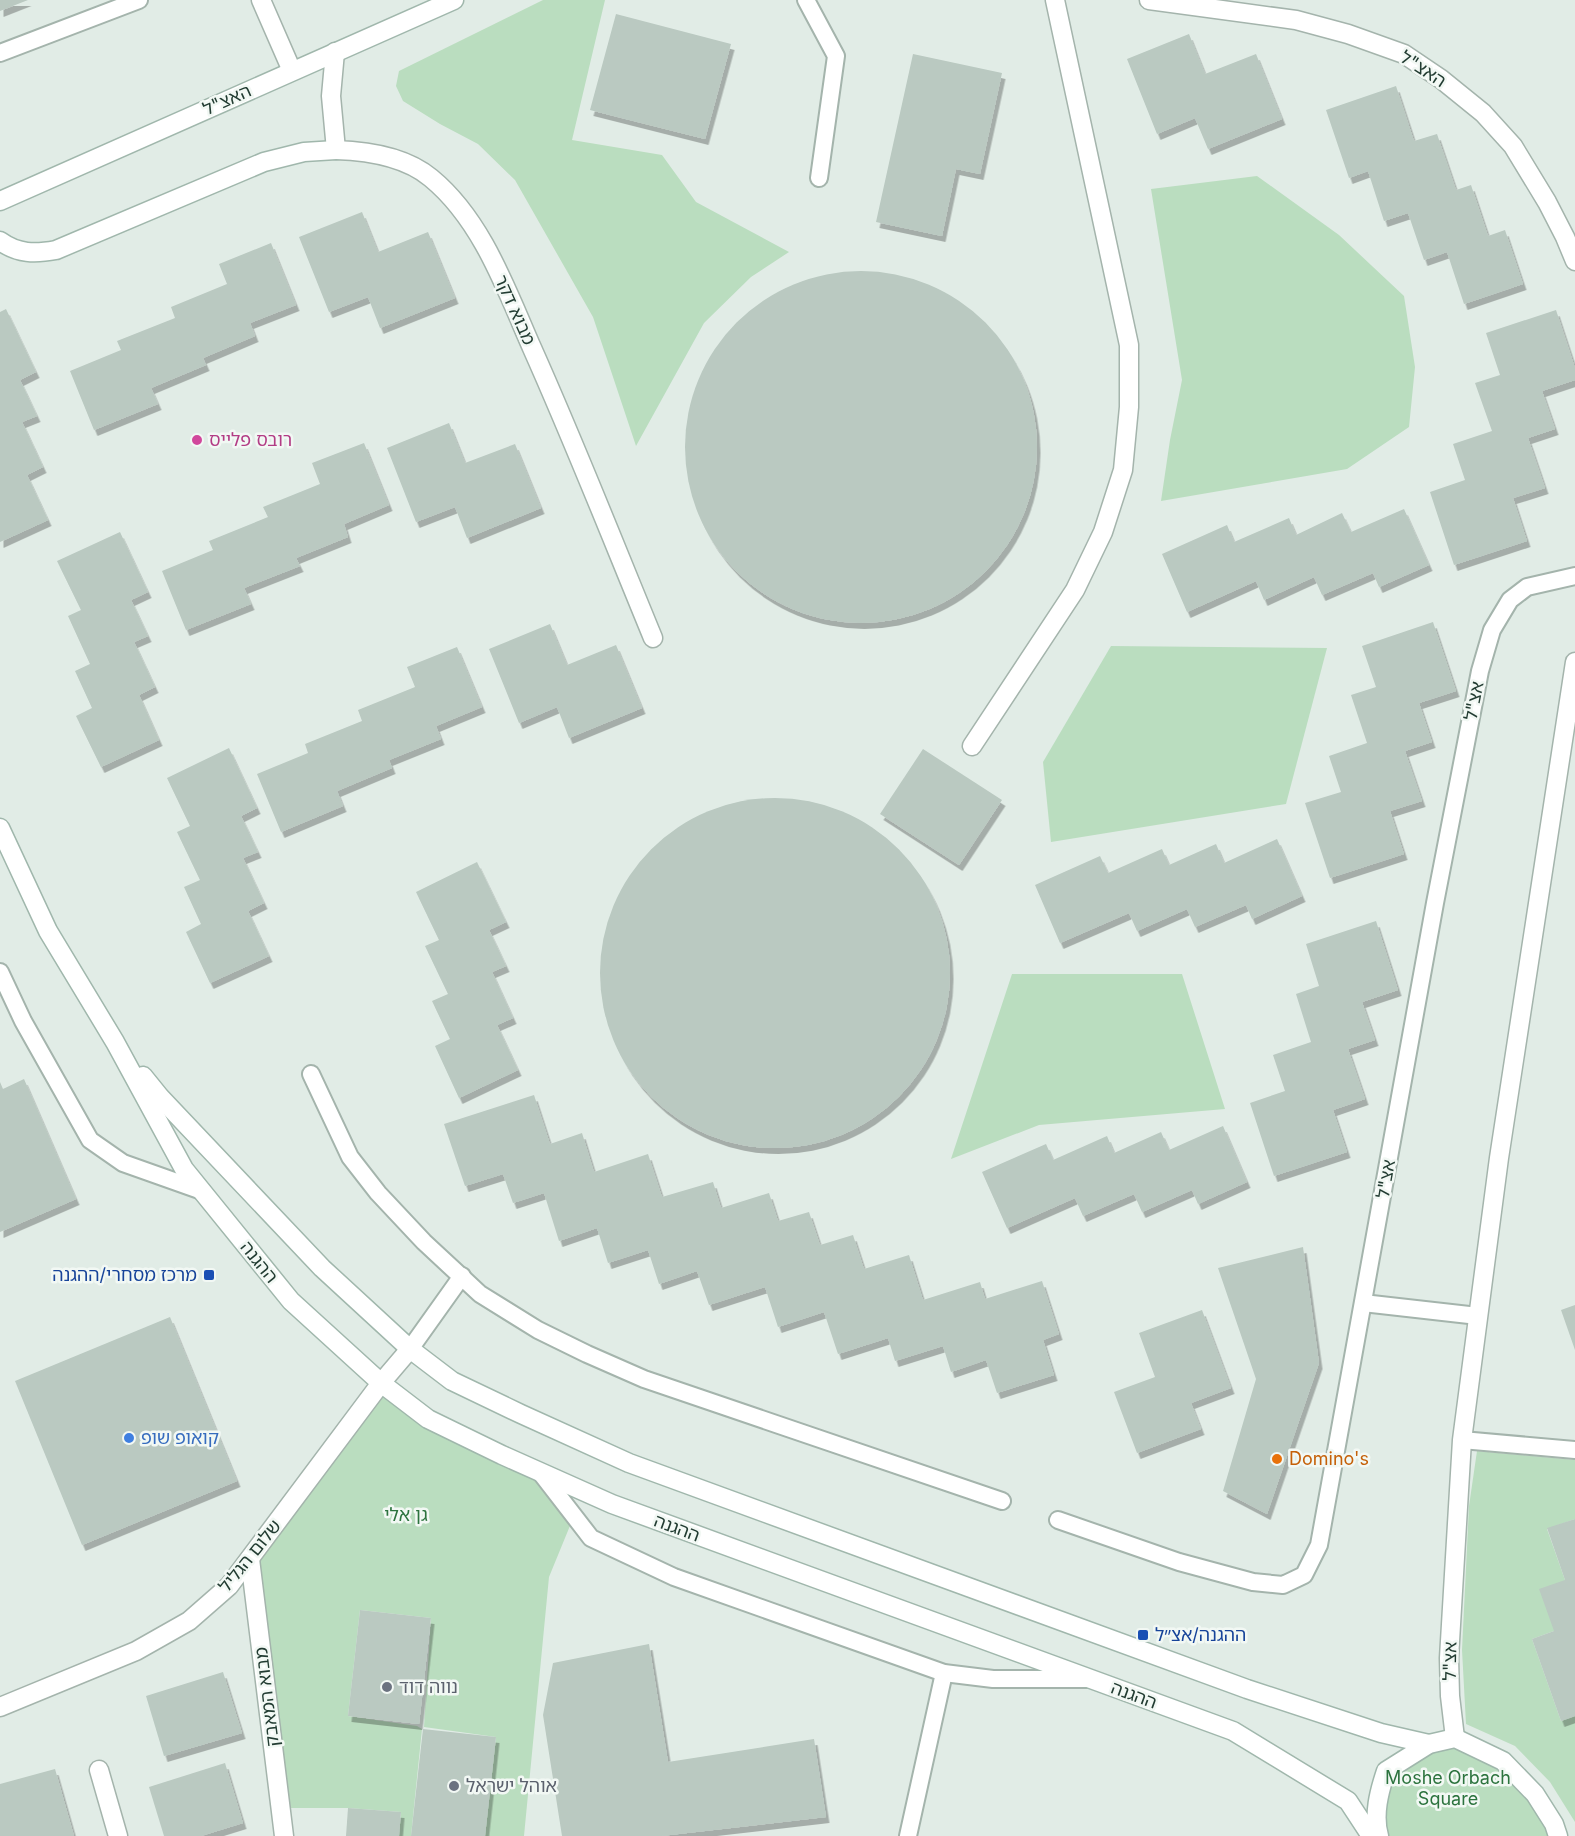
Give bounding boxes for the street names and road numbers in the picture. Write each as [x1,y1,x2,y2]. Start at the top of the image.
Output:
street label: האצ"ל [1396,46,1450,91]
street label: האצ"ל [199,80,254,119]
street label: מבוא דקר [491,271,540,348]
street label: אצ"ל [1459,680,1488,722]
street label: אצ"ל [1372,1158,1399,1200]
street label: ההגנה [236,1237,282,1287]
street label: ההגנה [651,1510,703,1546]
street label: שלום הגליל [214,1515,285,1596]
street label: אצ"ל [1439,1641,1460,1681]
street label: מבוא המאבק [250,1646,283,1748]
street label: ההגנה [1108,1677,1160,1713]

